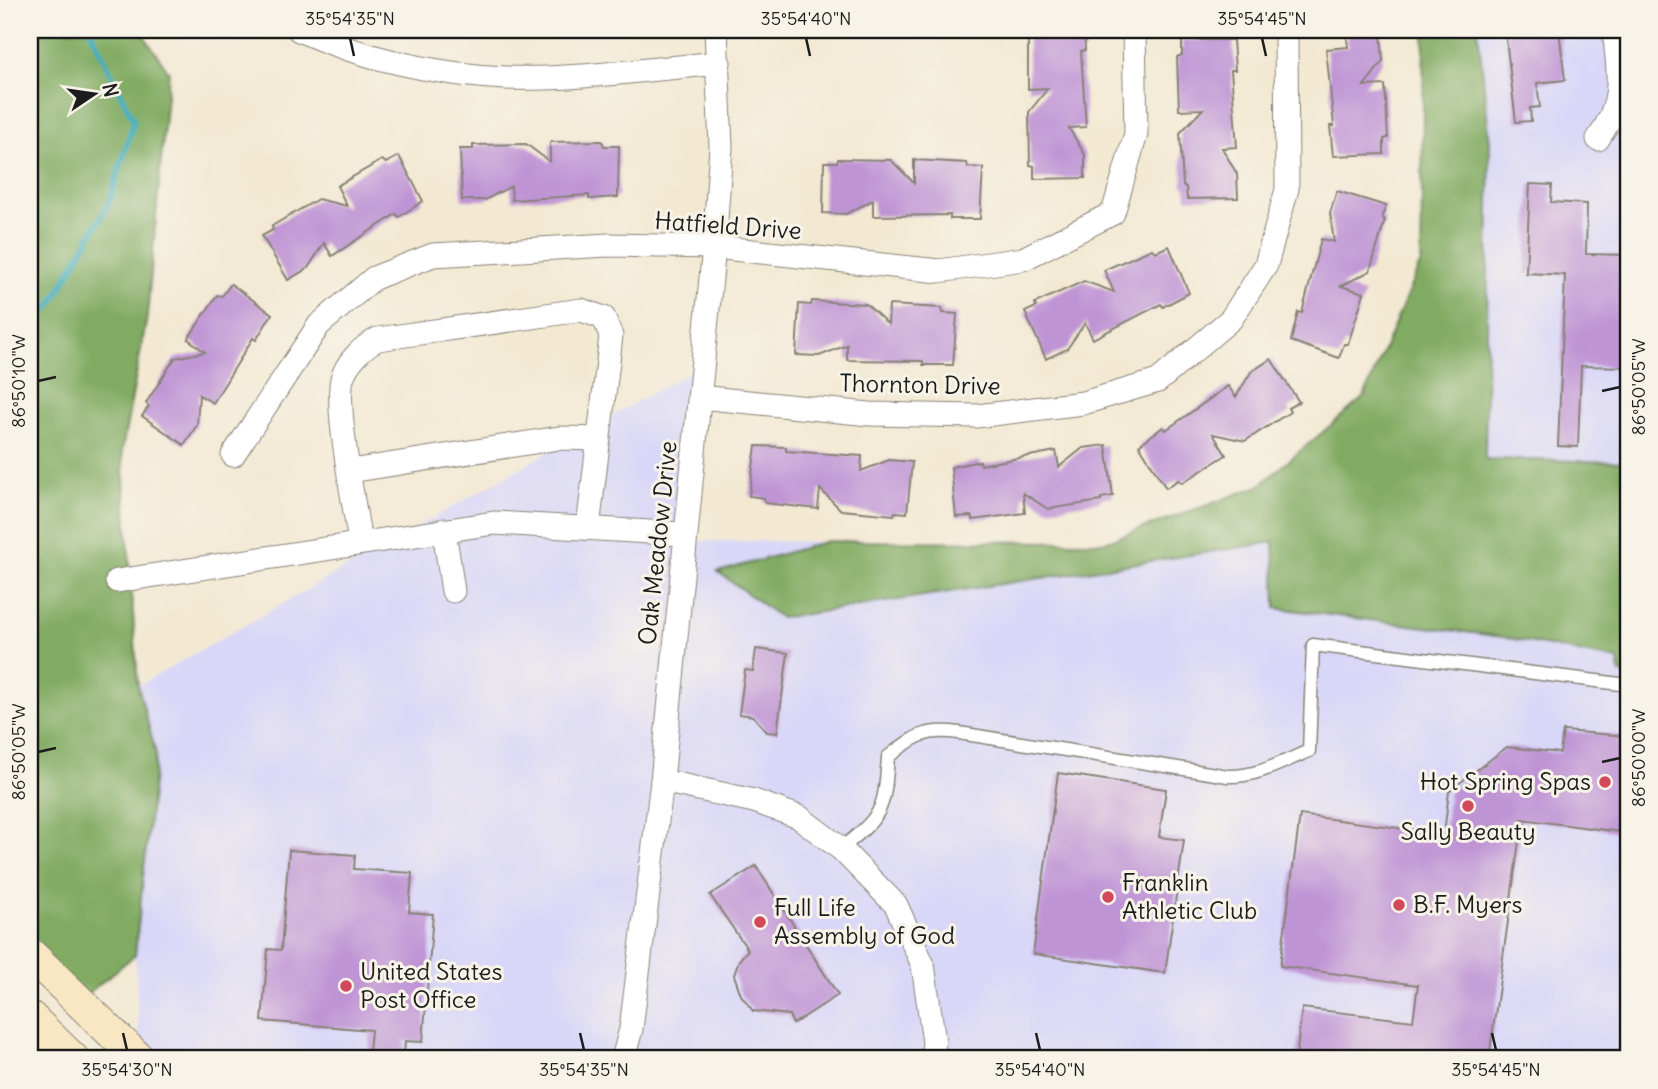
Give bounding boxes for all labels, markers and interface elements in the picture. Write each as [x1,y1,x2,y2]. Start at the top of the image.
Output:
text: 35°54'35"N [305,7,395,30]
text: 35°54'40"N [760,7,852,30]
text: 35°54'45"N [1217,7,1307,30]
north arrow [60,60,130,130]
text: N [97,81,124,99]
street label: Hatfield Drive [654,205,803,245]
text: 86°50'10"W [7,334,30,428]
text: 86°50'05"W [1627,338,1650,436]
street label: Thornton Drive [839,368,1001,400]
street label: Oak Meadow Drive [631,439,683,646]
text: 86°50'05"W [7,703,30,801]
text: 86°50'00"W [1627,709,1650,807]
place label: Hot Spring Spas [1420,766,1591,796]
marker: Hot Spring Spas [1597,774,1613,790]
marker: Sally Beauty [1460,798,1476,814]
place label: Sally Beauty [1400,816,1536,846]
place label: Franklin Athletic Club [1122,867,1257,925]
marker: Franklin Athletic Club [1100,889,1116,905]
place label: B.F. Myers [1413,889,1523,919]
place label: Full Life Assembly of God [774,892,955,950]
marker: B.F. Myers [1391,897,1407,913]
marker: Full Life Assembly of God [752,914,768,930]
place label: United States Post Office [360,956,502,1014]
marker: United States Post Office [338,978,354,994]
text: 35°54'30"N [81,1058,173,1081]
text: 35°54'35"N [539,1058,629,1081]
text: 35°54'40"N [994,1058,1086,1081]
text: 35°54'45"N [1451,1058,1541,1081]

